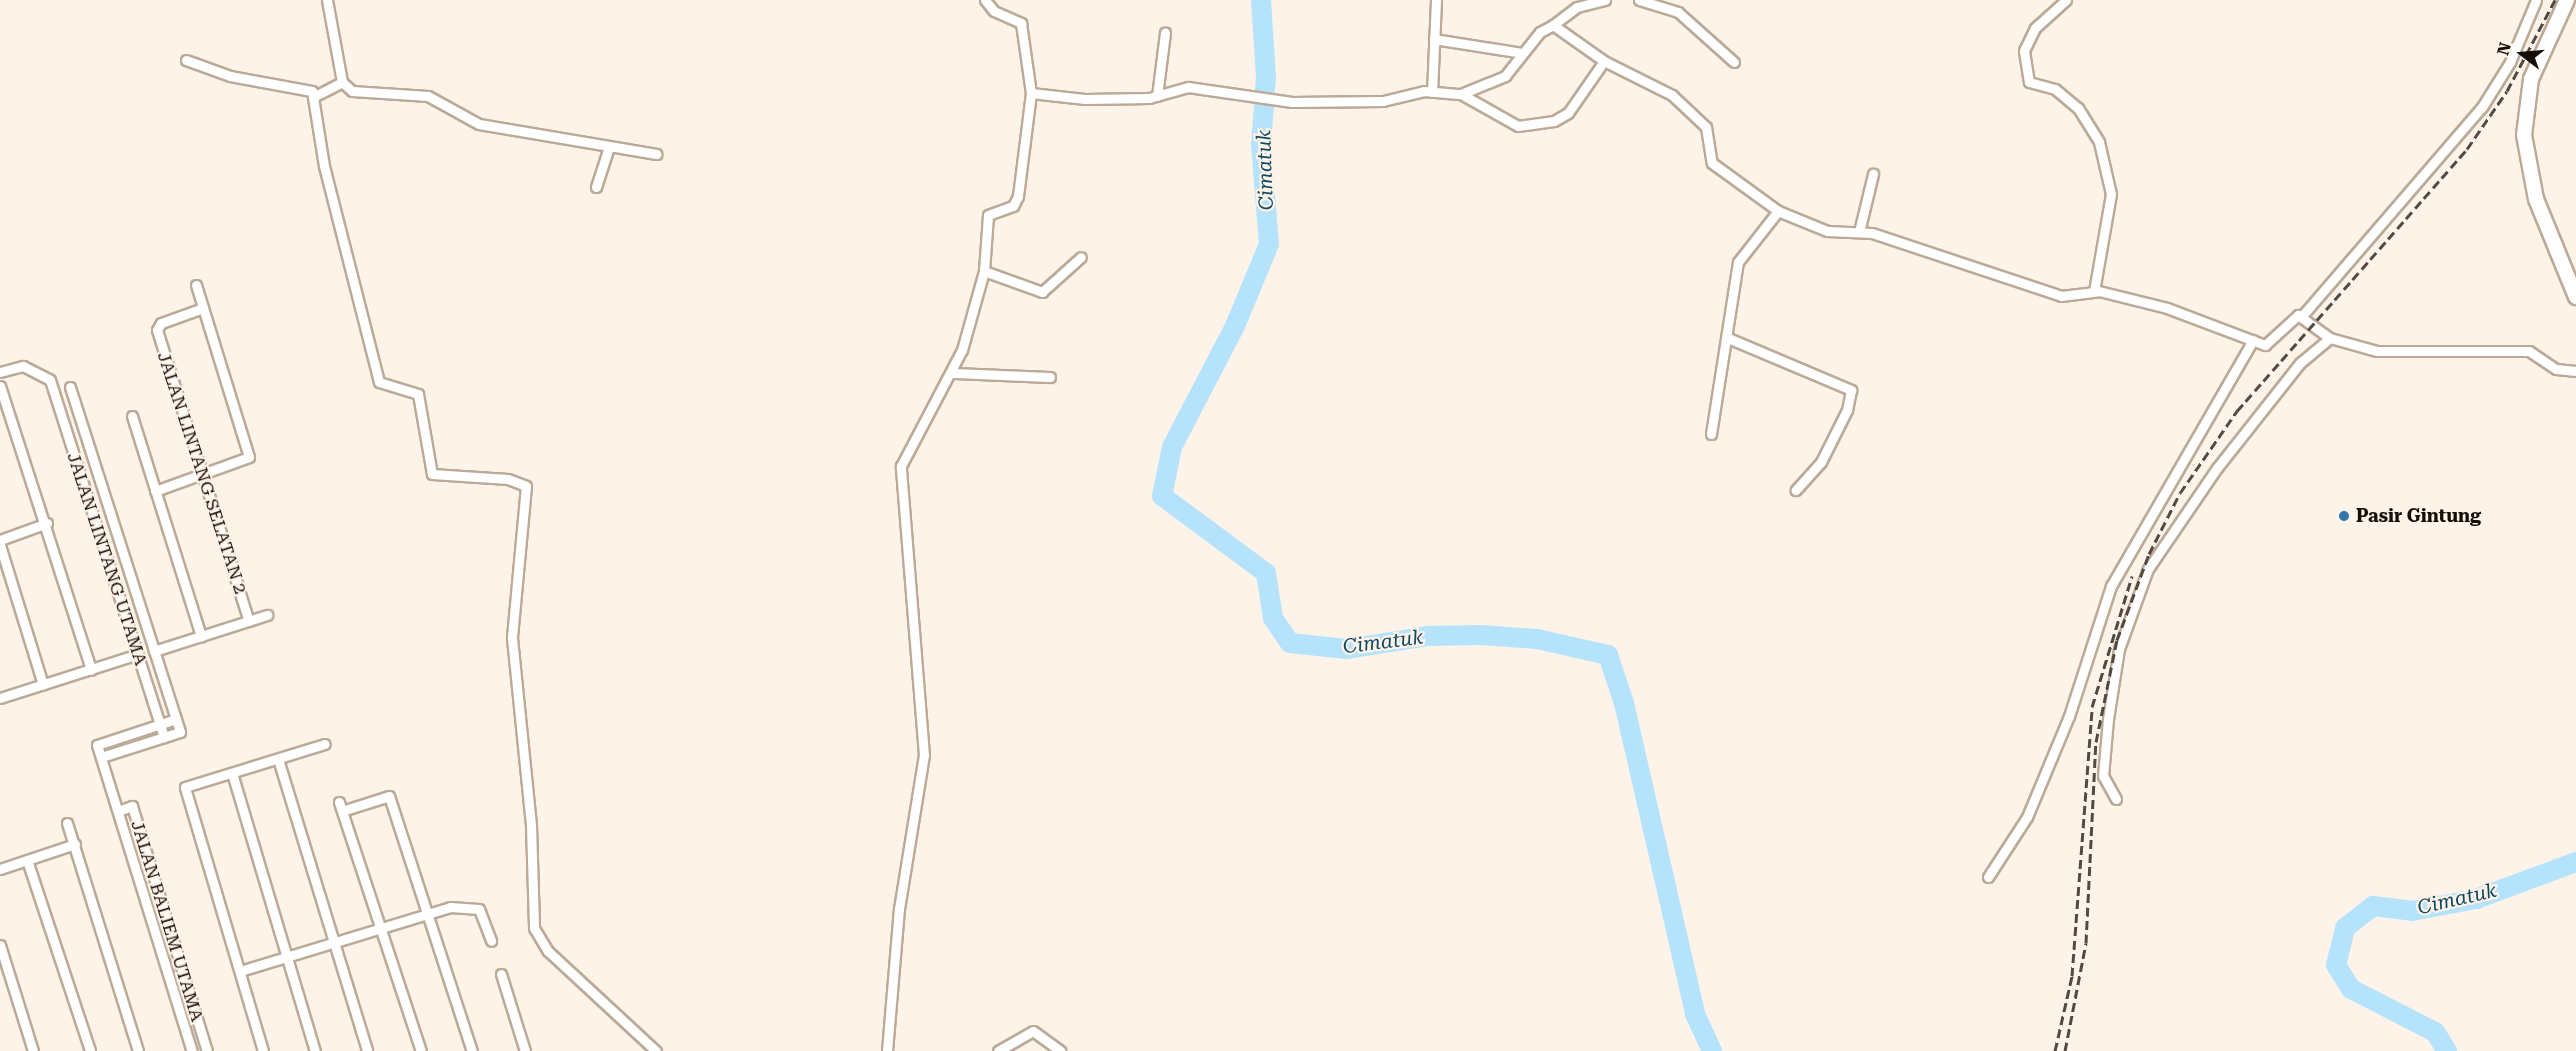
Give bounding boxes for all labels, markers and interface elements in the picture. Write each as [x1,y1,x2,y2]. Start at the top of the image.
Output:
north arrow [2492,24,2552,84]
text: N [2493,40,2515,57]
water label: Cimatuk [1252,129,1278,211]
street label: JALAN LINTANG SELATAN 2 [153,349,251,597]
street label: JALAN LINTANG UTAMA [62,450,152,668]
place label: Pasir Gintung [2356,505,2481,527]
marker: Pasir Gintung [2337,509,2351,523]
water label: Cimatuk [1342,625,1424,659]
street label: JALAN BALIEM UTAMA [126,818,208,1024]
water label: Cimatuk [2415,878,2499,920]

